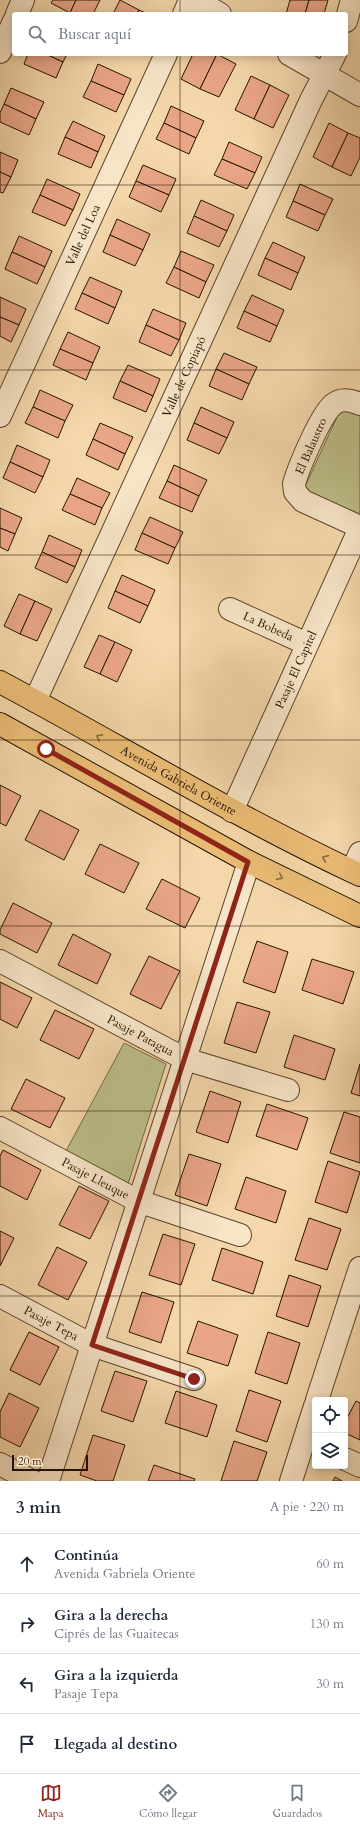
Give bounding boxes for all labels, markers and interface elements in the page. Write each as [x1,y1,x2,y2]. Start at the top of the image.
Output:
search box [12,12,348,56]
icon: search [26,23,48,45]
text: Buscar aquí [58,24,131,44]
street label: Valle del Loa [62,201,104,268]
street label: Valle de Copiapó [158,333,210,420]
street label: El Balaustro [291,415,331,477]
street label: La Bobeda [240,608,297,645]
street label: Pasaje El Capitel [271,628,320,711]
one-way arrow [96,734,103,741]
route start [37,740,55,758]
street label: Avenida Gabriela Oriente [118,742,240,819]
one-way arrow [321,855,329,863]
one-way arrow [276,872,283,880]
street label: Pasaje Patagua [104,1011,177,1060]
street label: Pasaje Lleuque [59,1154,132,1203]
street label: Pasaje Tepa [21,1302,82,1345]
route end [185,1370,203,1388]
map controls [312,1397,348,1469]
button: locate [312,1397,348,1433]
button: layers [312,1433,348,1469]
scale bar [12,1453,88,1472]
text: 20 m [18,1454,42,1469]
text: 3 min [16,1496,61,1519]
text: A pie · 220 m [270,1498,344,1516]
text: Continúa [54,1545,119,1565]
icon: ahead [16,1553,38,1575]
text: 60 m [316,1555,344,1573]
text: Avenida Gabriela Oriente [54,1565,195,1583]
text: Gira a la derecha [54,1605,168,1625]
icon: right [16,1613,38,1635]
text: 130 m [310,1615,344,1633]
text: Ciprés de las Guaitecas [54,1625,179,1643]
text: Gira a la izquierda [54,1665,178,1685]
icon: left [16,1673,38,1695]
text: 30 m [316,1675,344,1693]
text: Pasaje Tepa [54,1685,118,1703]
icon: arrive [16,1733,38,1755]
text: Llegada al destino [54,1734,177,1754]
tab: Mapa [38,1782,63,1821]
tab: Cómo llegar [139,1782,197,1821]
tab: Guardados [273,1782,322,1821]

